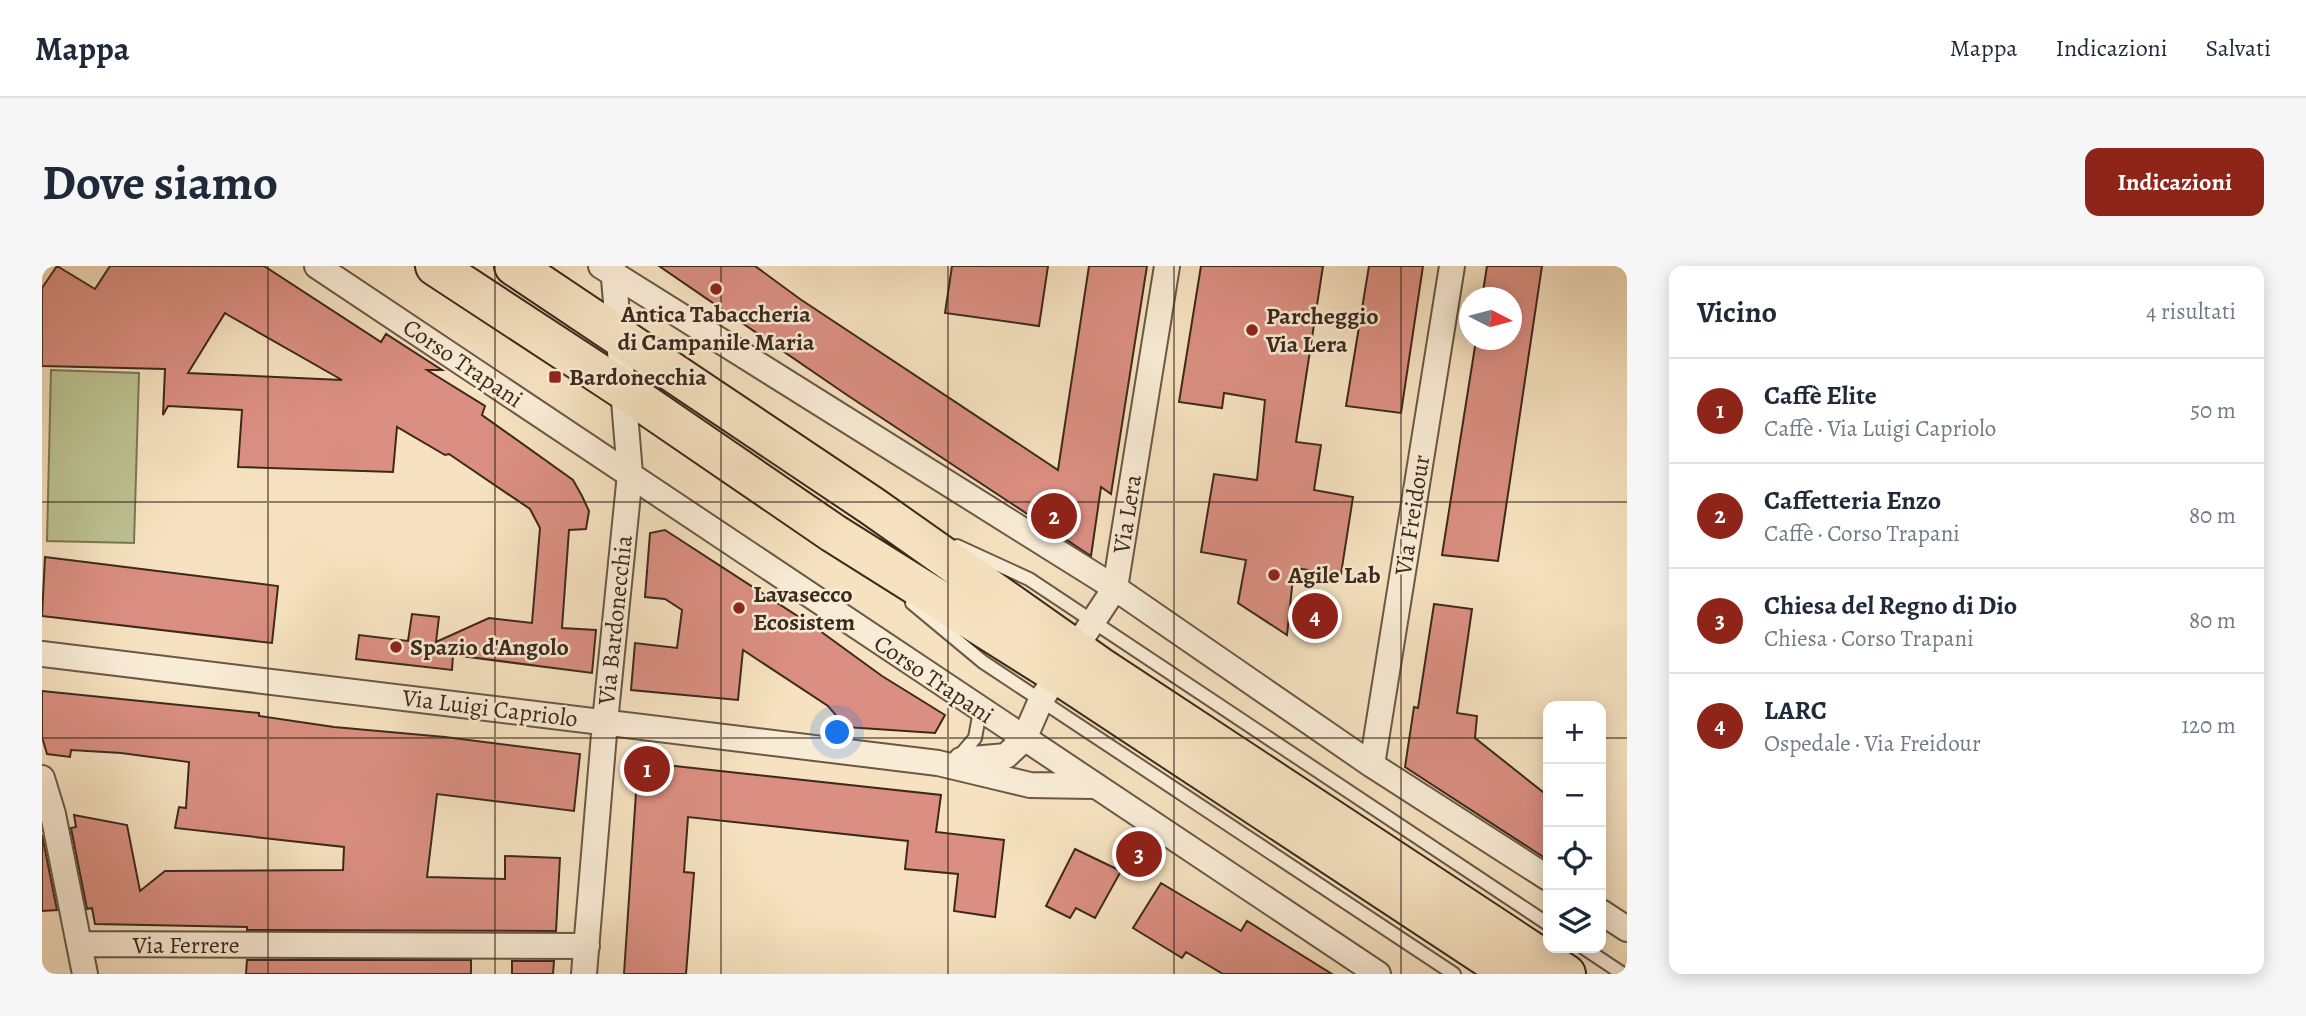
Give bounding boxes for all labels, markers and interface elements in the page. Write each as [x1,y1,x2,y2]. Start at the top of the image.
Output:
text: Mappa [35,26,130,71]
text: Mappa [1950,32,2018,64]
text: Indicazioni [2056,32,2168,64]
text: Salvati [2206,32,2271,64]
button: Indicazioni [2085,148,2264,216]
text: Dove siamo [42,149,278,216]
marker: Antica Tabaccheria di Campanile Maria [708,281,724,297]
north arrow [1459,287,1522,350]
text: Vicino [1697,292,1777,332]
text: 4 risultati [2146,296,2236,327]
place label: Antica Tabaccheria di Campanile Maria [617,298,815,358]
place label: Parcheggio Via Lera [1265,300,1379,360]
street label: Corso Trapani [397,311,529,415]
marker: Parcheggio Via Lera [1244,322,1260,338]
place label: Bardonecchia [569,361,707,393]
marker: Bardonecchia [547,369,563,385]
text: Caffè Elite [1764,378,1877,413]
text: 1 [1716,395,1724,426]
text: 50 m [2190,395,2236,426]
text: Caffè · Via Luigi Capriolo [1764,413,1996,444]
street label: Via Freidour [1387,452,1437,579]
street label: Via Lera [1105,471,1149,557]
text: Caffetteria Enzo [1764,483,1941,518]
pin: 2 [1031,490,1077,542]
text: 2 [1714,500,1726,531]
text: 80 m [2189,500,2236,531]
text: Caffè · Corso Trapani [1764,518,1960,549]
street label: Via Bardonecchia [590,533,640,707]
place label: Agile Lab [1287,559,1380,591]
marker: Agile Lab [1266,567,1282,583]
place label: Lavasecco Ecosistem [753,578,855,638]
text: Chiesa del Regno di Dio [1764,588,2017,623]
pin: 4 [1292,590,1338,642]
marker: Lavasecco Ecosistem [731,600,747,616]
text: 3 [1715,605,1725,636]
text: 80 m [2189,605,2236,636]
text: Chiesa · Corso Trapani [1764,623,1974,654]
street label: Corso Trapani [868,627,1000,731]
place label: Spazio d'Angolo [410,631,569,663]
marker: Spazio d'Angolo [388,639,404,655]
street label: Via Luigi Capriolo [399,681,580,735]
text: LARC [1764,693,1827,728]
map controls [1543,701,1606,953]
button: + [1543,701,1606,764]
text: 4 [1715,710,1725,741]
text: 120 m [2181,710,2236,741]
your location [820,715,854,749]
text: Ospedale · Via Freidour [1764,728,1981,759]
pin: 1 [624,743,670,795]
button: − [1543,764,1606,827]
button: locate [1543,827,1606,890]
pin: 3 [1116,828,1162,880]
button: layers [1543,890,1606,953]
street label: Via Ferrere [132,929,239,961]

